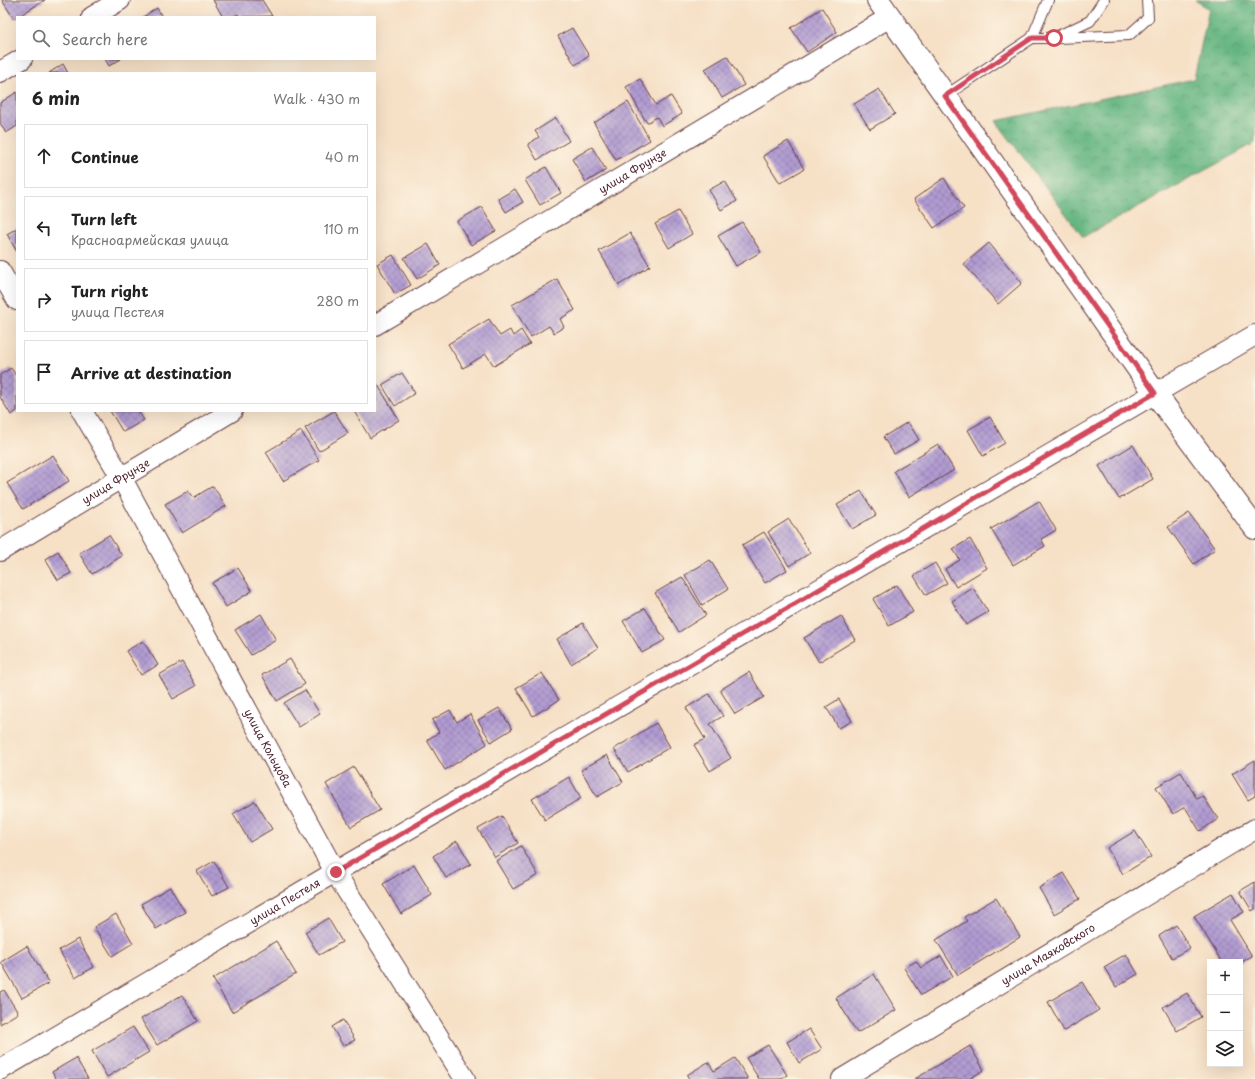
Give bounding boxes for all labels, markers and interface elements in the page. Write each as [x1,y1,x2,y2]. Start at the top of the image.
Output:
search box [16,16,376,60]
icon: search [30,27,52,49]
text: Search here [62,27,148,50]
route start [1045,29,1063,47]
text: 6 min [32,85,80,111]
text: Walk · 430 m [273,89,360,108]
street label: улица Фрунзе [595,143,670,198]
icon: ahead [33,145,55,167]
text: Continue [71,145,139,168]
text: 40 m [325,147,359,166]
text: Turn left [71,207,137,230]
icon: left [33,217,55,239]
text: 110 m [324,219,359,238]
text: Красноармейская улица [71,230,229,249]
text: Turn right [71,279,148,302]
icon: right [33,289,55,311]
text: 280 m [317,291,359,310]
text: улица Пестеля [71,302,165,321]
icon: arrive [33,361,55,383]
text: Arrive at destination [71,361,232,384]
street label: улица Фрунзе [78,454,153,508]
street label: улица Кольцова [240,706,297,790]
route end [327,863,345,881]
street label: улица Пестеля [246,874,323,929]
street label: улица Маяковского [998,919,1098,989]
map controls [1207,959,1243,1067]
button: + [1207,959,1243,995]
button: − [1207,995,1243,1031]
button: layers [1207,1031,1243,1067]

